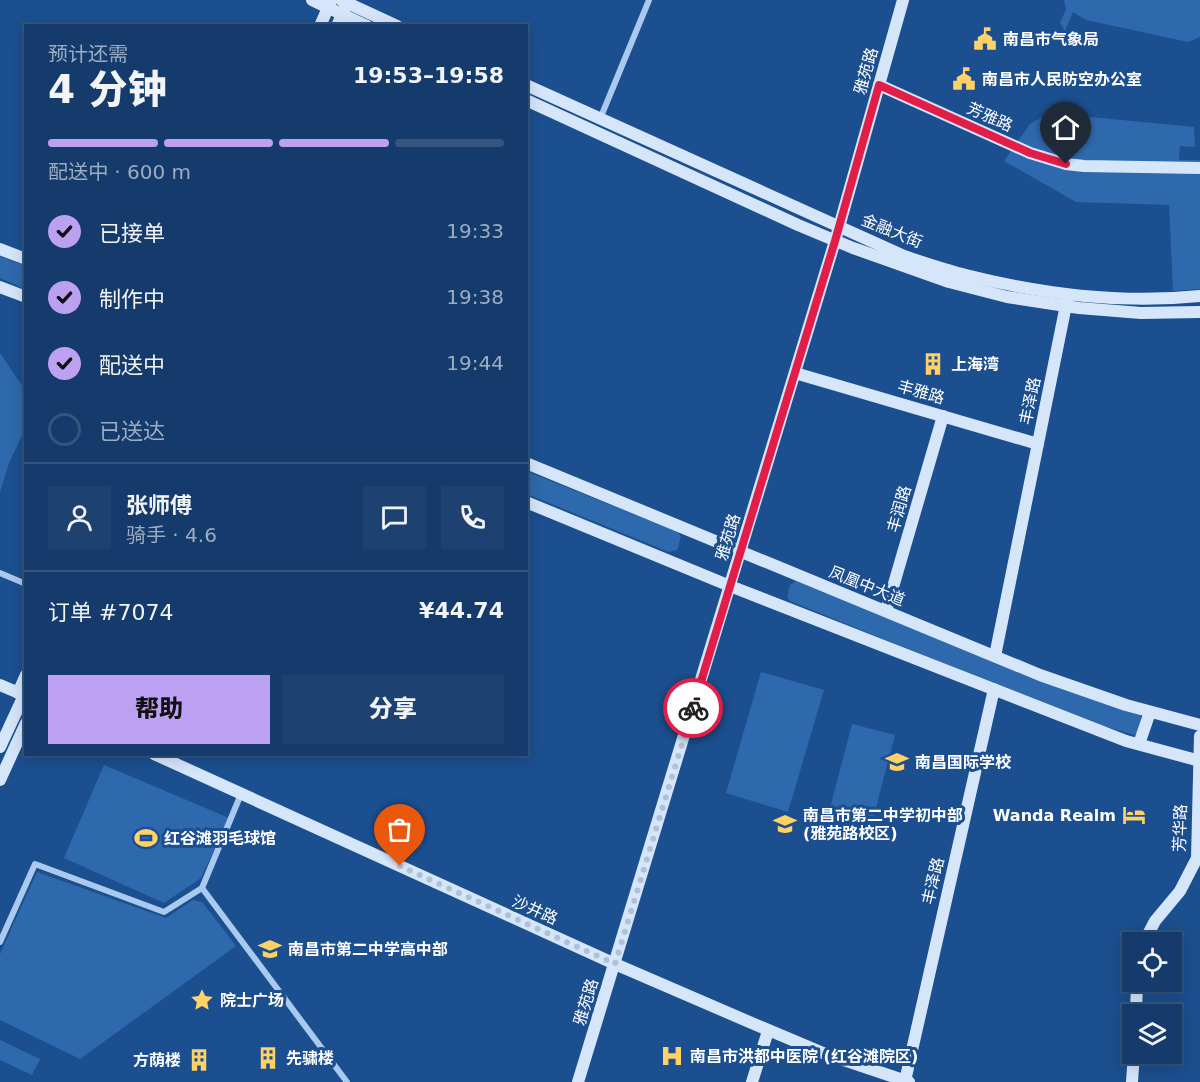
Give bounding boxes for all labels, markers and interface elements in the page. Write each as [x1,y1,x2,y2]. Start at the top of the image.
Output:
public building icon: 南昌市气象局 [972,26,998,52]
place label: 南昌市气象局 [1003,30,1099,49]
text: 预计还需 [48,42,128,66]
street label: 雅苑路 [850,45,882,97]
text: 19:53–19:58 [353,63,504,88]
public building icon: 南昌市人民防空办公室 [951,66,977,92]
text: 4 分钟 [48,67,167,112]
place label: 南昌市人民防空办公室 [982,70,1142,89]
street label: 芳雅路 [964,99,1016,135]
pin [1040,102,1091,164]
icon: home [1049,111,1082,144]
text: 配送中 · 600 m [48,160,191,184]
street label: 金融大街 [859,210,925,252]
icon: check [48,215,81,248]
text: 19:33 [446,219,504,243]
text: 已接单 [99,221,165,246]
icon: check [48,281,81,314]
text: 19:38 [446,285,504,309]
text: 制作中 [99,287,165,312]
icon: check [48,347,81,380]
text: 19:44 [446,351,504,375]
building icon: 上海湾 [920,351,946,377]
text: 配送中 [99,353,165,378]
place label: 上海湾 [951,355,999,374]
street label: 丰雅路 [895,376,947,408]
street label: 丰泽路 [1016,376,1044,426]
text: 已送达 [99,419,165,444]
street label: 丰润路 [883,483,915,535]
button: person [48,486,111,549]
button: chat [363,486,426,549]
button: phone [441,486,504,549]
text: 张师傅 [126,493,192,518]
street label: 雅苑路 [712,511,744,563]
text: 骑手 · 4.6 [126,523,217,547]
street label: 凤凰中大道 [826,562,908,610]
text: ¥44.74 [419,598,504,623]
text: 订单 #7074 [48,600,173,625]
button: 帮助 [48,675,270,744]
button: 分享 [282,675,504,744]
courier [663,678,723,738]
icon: bike [677,692,710,725]
school or university icon: 南昌国际学校 [884,749,910,775]
place label: 南昌国际学校 [915,753,1012,772]
hotel icon: Wanda Realm [1121,802,1147,828]
pin [374,804,425,866]
street label: 芳华路 [1170,804,1190,852]
place label: 南昌市第二中学初中部 (雅苑路校区) [803,806,963,843]
place label: Wanda Realm [993,806,1116,825]
school or university icon: 南昌市第二中学初中部 (雅苑路校区) [772,811,798,837]
icon: bag [383,813,416,846]
sports icon: 红谷滩羽毛球馆 [133,825,159,851]
place label: 红谷滩羽毛球馆 [164,829,276,848]
street label: 丰泽路 [918,855,948,907]
street label: 沙井路 [509,892,561,928]
map controls [1122,932,1182,1064]
button: locate [1122,932,1182,992]
school or university icon: 南昌市第二中学高中部 [257,936,283,962]
place label: 南昌市第二中学高中部 [288,940,448,959]
street label: 雅苑路 [570,976,602,1028]
place icon: 院士广场 [189,987,215,1013]
place label: 院士广场 [220,991,284,1010]
button: layers [1122,1004,1182,1064]
hospital icon: 南昌市洪都中医院 (红谷滩院区) [659,1043,685,1069]
building icon: 先骕楼 [255,1045,281,1071]
building icon: 方荫楼 [186,1047,212,1073]
place label: 南昌市洪都中医院 (红谷滩院区) [690,1047,918,1066]
place label: 先骕楼 [286,1049,334,1068]
place label: 方荫楼 [133,1051,181,1070]

